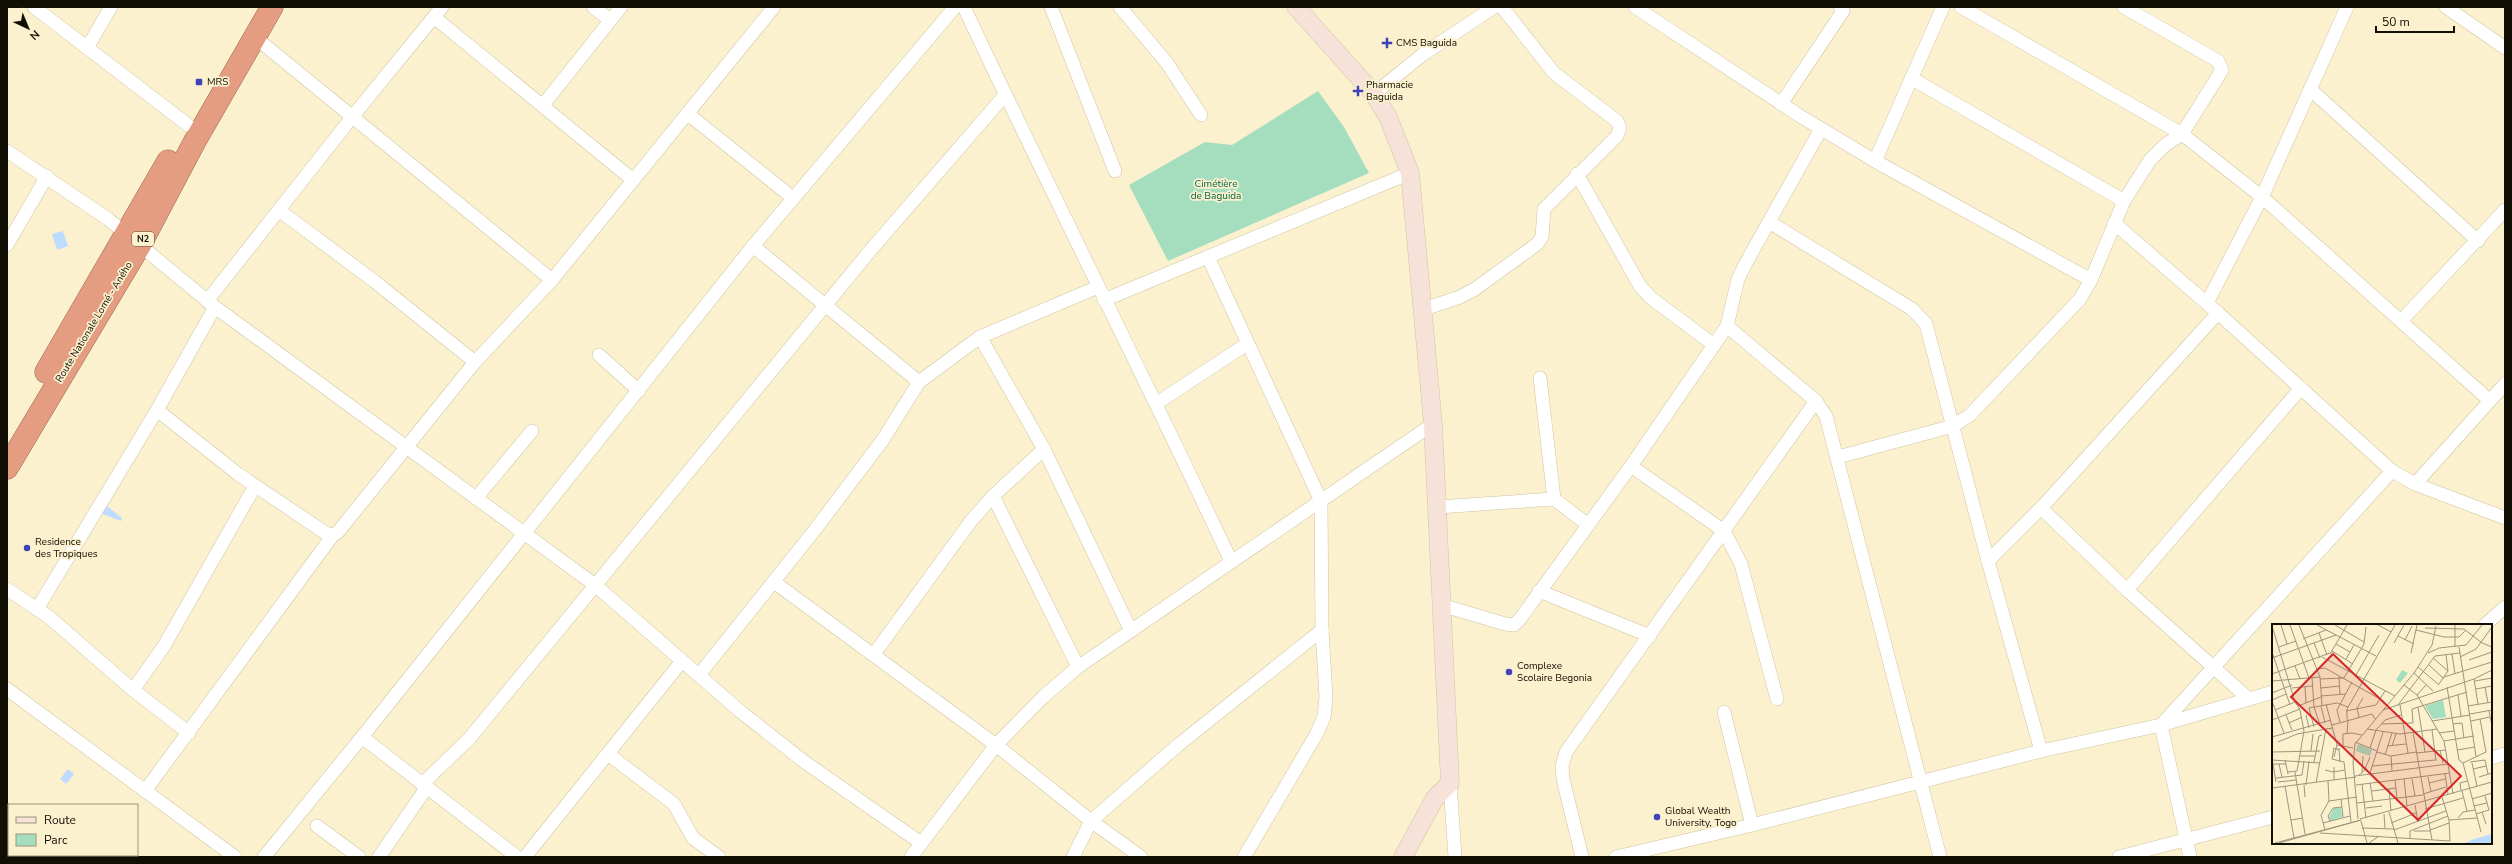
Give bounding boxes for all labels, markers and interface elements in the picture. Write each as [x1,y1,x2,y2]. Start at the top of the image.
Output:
north arrow [8,8,48,48]
scale bar [2376,8,2454,34]
text: 50 m [2382,14,2410,30]
text: N [26,27,43,43]
place label: CMS Baguida [1396,36,1457,50]
marker: CMS Baguida [1381,37,1393,49]
place label: MRS [207,75,228,89]
marker: MRS [194,77,204,87]
place label: Pharmacie Baguida [1366,78,1413,104]
marker: Pharmacie Baguida [1353,86,1363,96]
park label: Cimétière de Baguida [1191,177,1241,203]
road number: N2 [132,232,154,246]
street label: Route Nationale Lomé - Aného [52,259,136,385]
place label: Residence des Tropiques [35,535,98,561]
marker: Residence des Tropiques [22,543,32,553]
inset map [2272,624,2492,844]
place label: Complexe Scolaire Begonia [1517,659,1592,685]
marker: Complexe Scolaire Begonia [1504,667,1514,677]
legend [8,804,138,856]
place label: Global Wealth University, Togo [1665,804,1737,830]
text: Route [44,812,76,828]
marker: Global Wealth University, Togo [1652,812,1662,822]
text: Parc [44,832,68,848]

